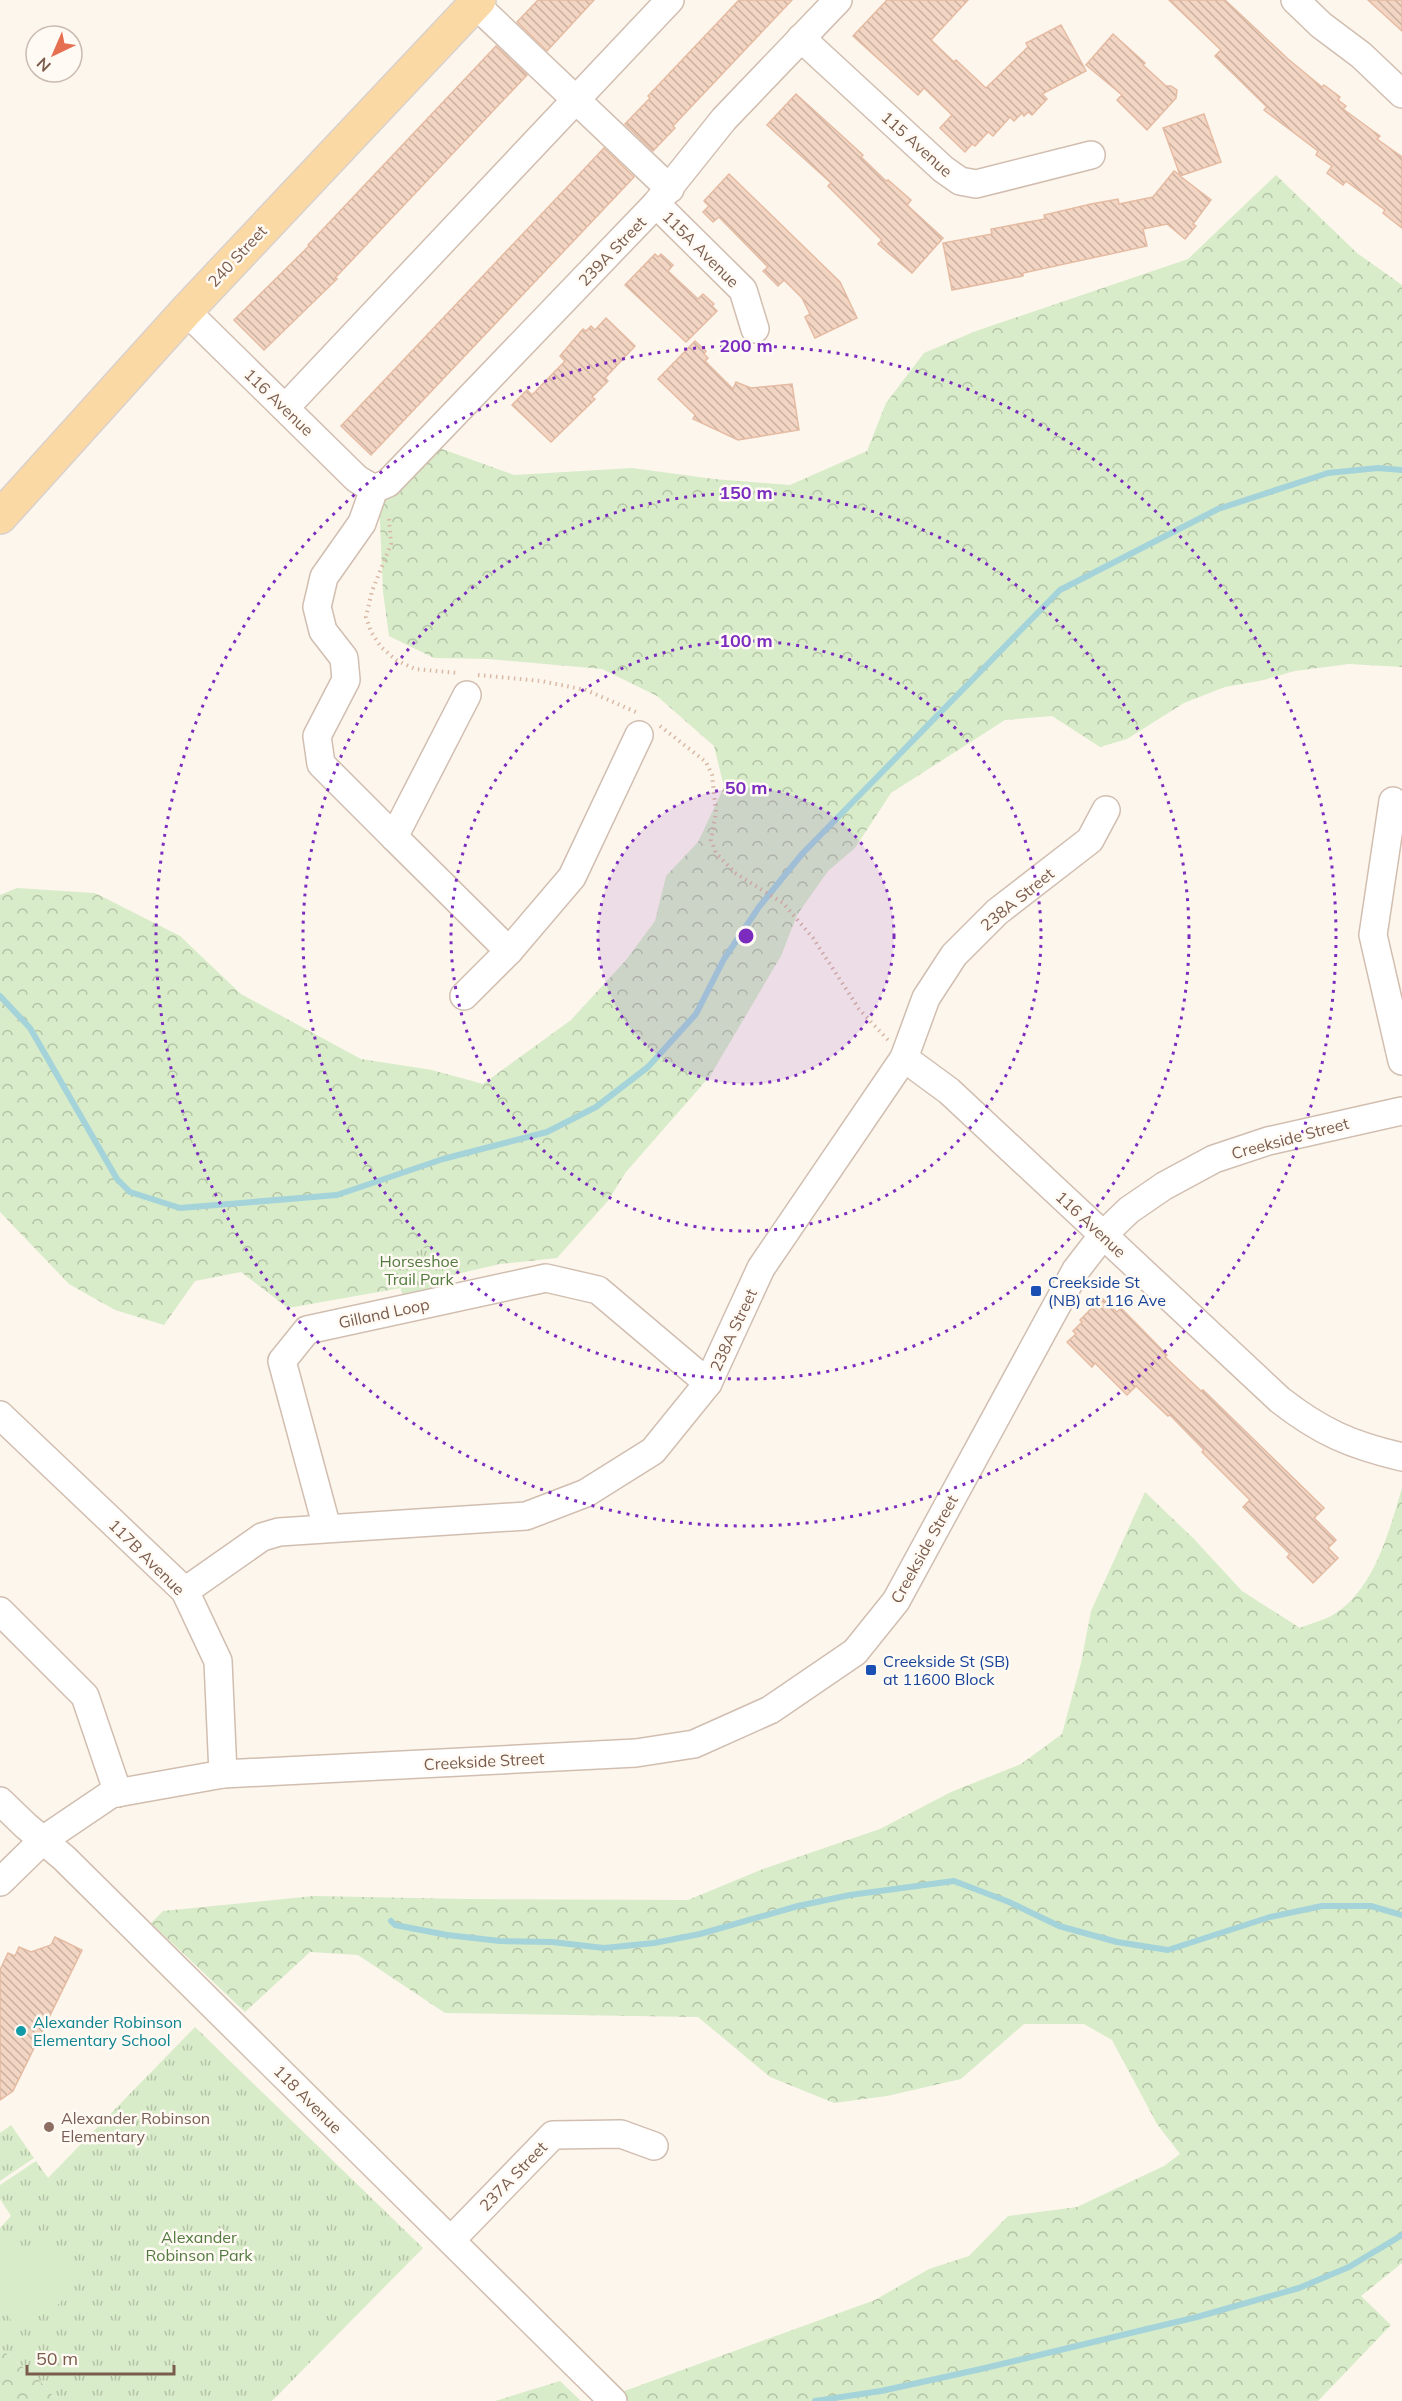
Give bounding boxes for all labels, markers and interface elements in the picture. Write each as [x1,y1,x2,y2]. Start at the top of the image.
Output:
north arrow [24,24,84,84]
text: N [32,53,55,76]
street label: 115 Avenue [877,107,957,181]
street label: 115A Avenue [658,206,744,292]
street label: 239A Street [574,212,650,290]
street label: 240 Street [203,221,271,291]
text: 200 m [719,334,773,357]
street label: 116 Avenue [240,364,318,440]
text: 150 m [719,481,773,504]
text: 100 m [719,629,773,652]
text: 50 m [725,776,767,799]
street label: 238A Street [976,863,1058,935]
centre of rings [736,926,756,946]
street label: Creekside Street [1229,1113,1351,1163]
street label: 116 Avenue [1052,1186,1130,1262]
park label: Horseshoe Trail Park [380,1251,458,1289]
place label: Creekside St (NB) at 116 Ave [1048,1272,1166,1310]
marker: Creekside St (NB) at 116 Ave [1029,1284,1043,1298]
street label: 238A Street [705,1285,761,1375]
street label: Gilland Loop [337,1294,431,1332]
street label: Creekside Street [886,1491,962,1607]
street label: 117B Avenue [105,1515,189,1599]
place label: Creekside St (SB) at 11600 Block [883,1651,1010,1689]
marker: Creekside St (SB) at 11600 Block [864,1663,878,1677]
street label: Creekside Street [423,1748,545,1774]
place label: Alexander Robinson Elementary School [33,2012,182,2050]
marker: Alexander Robinson Elementary School [14,2024,28,2038]
street label: 118 Avenue [270,2061,346,2137]
place label: Alexander Robinson Elementary [61,2108,210,2146]
marker: Alexander Robinson Elementary [42,2120,56,2134]
street label: 237A Street [475,2137,551,2215]
park label: Alexander Robinson Park [145,2227,253,2265]
scale bar [27,2338,174,2376]
text: 50 m [36,2347,78,2370]

